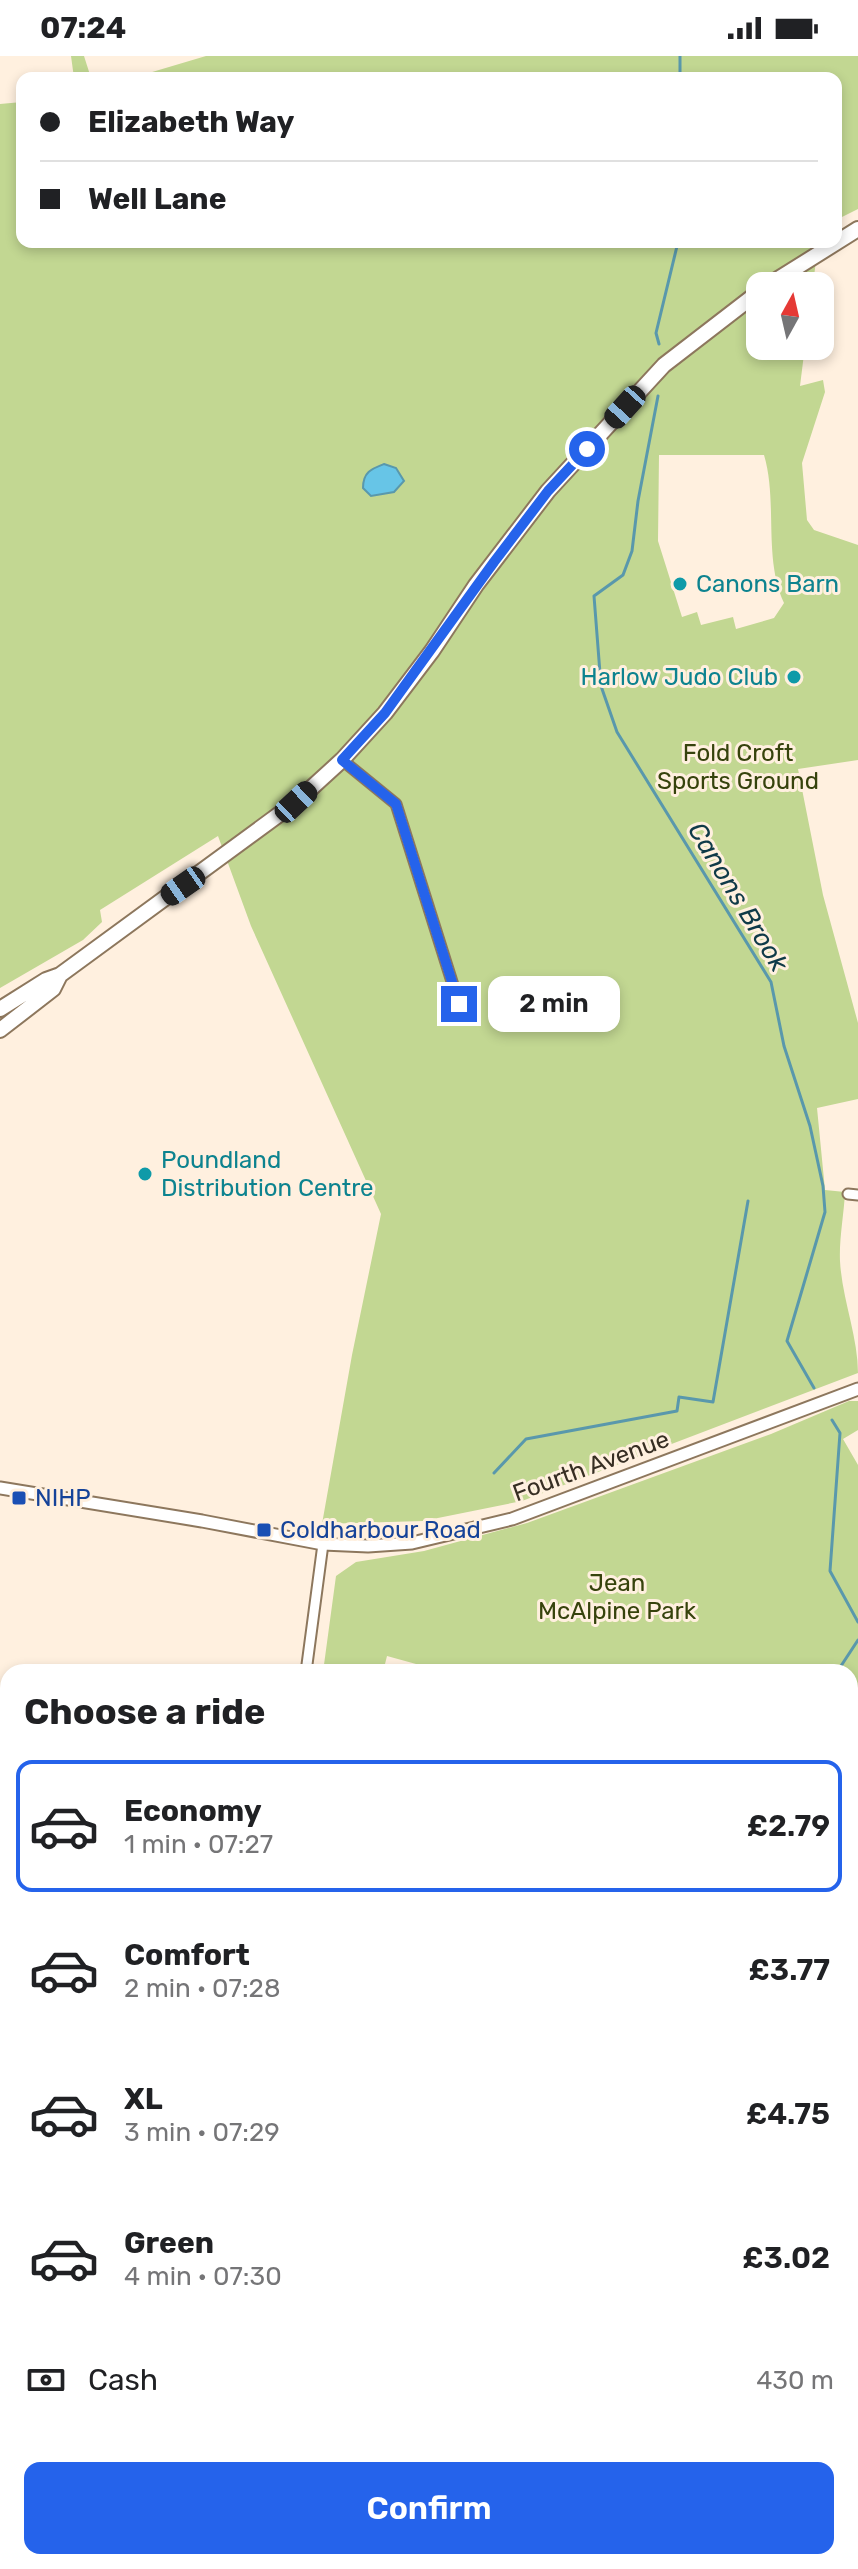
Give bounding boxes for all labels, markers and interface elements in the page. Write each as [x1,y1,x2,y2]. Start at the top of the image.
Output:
text: 07:24 [40,10,126,46]
text: Elizabeth Way [88,104,294,140]
text: Well Lane [88,181,226,217]
north arrow [746,272,834,360]
map controls [746,272,834,360]
car [600,381,650,433]
route start [569,431,605,467]
place label: Canons Barn [696,570,839,598]
marker: Canons Barn [671,575,689,593]
place label: Harlow Judo Club [581,663,778,691]
marker: Harlow Judo Club [785,668,803,686]
park label: Fold Croft Sports Ground [657,739,819,795]
car [270,777,322,827]
water label: Canons Brook [681,817,795,978]
car [156,862,210,910]
callout: 2 min [487,976,619,1032]
route end [441,986,477,1022]
text: 2 min [519,988,589,1019]
place label: Poundland Distribution Centre [161,1146,374,1202]
marker: Poundland Distribution Centre [136,1165,154,1183]
street label: Fourth Avenue [509,1425,673,1507]
place label: NIHP [35,1484,91,1512]
marker: NIHP [10,1489,28,1507]
place label: Coldharbour Road [280,1516,481,1544]
marker: Coldharbour Road [255,1521,273,1539]
park label: Jean McAlpine Park [538,1569,697,1625]
text: Choose a ride [24,1690,265,1733]
icon: car [28,1790,100,1862]
text: Economy [124,1793,262,1829]
text: £2.79 [747,1808,830,1844]
text: 1 min · 07:27 [124,1829,273,1860]
icon: car [28,1934,100,2006]
text: Comfort [124,1937,250,1973]
text: £3.77 [749,1952,830,1988]
text: 2 min · 07:28 [124,1973,280,2004]
icon: car [28,2078,100,2150]
text: XL [124,2081,163,2117]
text: £4.75 [746,2096,830,2132]
text: 3 min · 07:29 [124,2117,280,2148]
icon: car [28,2222,100,2294]
text: Green [124,2225,214,2261]
text: £3.02 [742,2240,830,2276]
text: 4 min · 07:30 [124,2261,282,2292]
icon: cash [24,2358,68,2402]
text: Cash [88,2362,158,2398]
text: 430 m [756,2365,834,2396]
button: Confirm [24,2462,834,2554]

